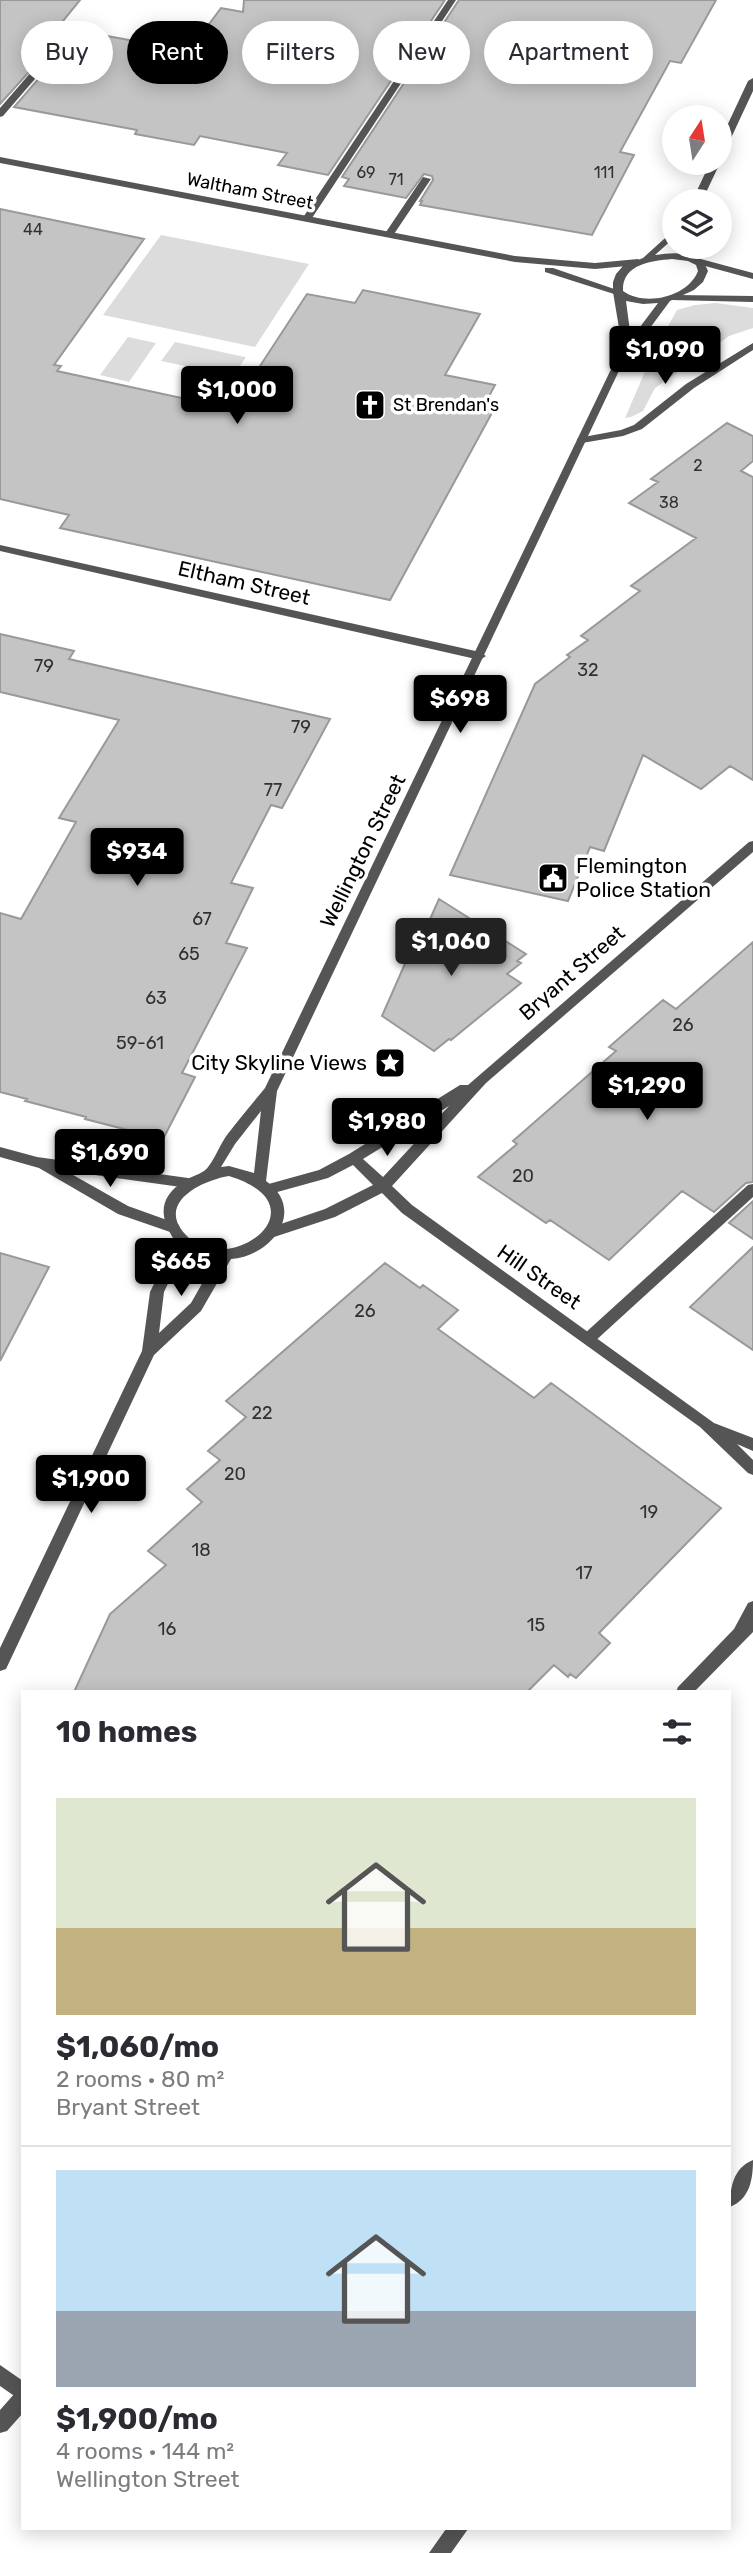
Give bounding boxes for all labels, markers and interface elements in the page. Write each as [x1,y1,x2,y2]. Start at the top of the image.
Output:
chip: Buy [21,21,113,84]
chip: Rent [127,21,228,84]
chip: Filters [242,21,359,84]
chip: New [373,21,470,84]
chip: Apartment [484,21,653,84]
north arrow [662,105,732,175]
map controls [662,105,732,259]
house number: 69 [356,163,376,182]
house number: 111 [594,163,614,182]
street label: Waltham Street [185,168,315,214]
house number: 71 [388,170,404,189]
button: layers [662,189,732,259]
house number: 44 [23,220,43,239]
pin: $1,090 [608,326,722,386]
text: $1,090 [625,335,705,363]
pin: $1,000 [180,366,294,426]
text: $1,000 [197,375,277,403]
church icon: St Brendan's [353,388,387,422]
place label: St Brendan's [393,394,499,416]
house number: 2 [693,456,703,475]
house number: 38 [659,493,679,512]
street label: Eltham Street [176,555,313,610]
house number: 79 [34,655,54,677]
house number: 32 [577,659,599,681]
pin: $698 [419,676,501,735]
text: $698 [430,684,490,712]
house number: 79 [291,716,311,738]
street label: Wellington Street [315,770,411,932]
house number: 77 [264,779,282,801]
pin: $934 [96,828,178,888]
text: $934 [107,837,167,865]
place label: Flemington Police Station [576,853,711,902]
public building icon: Flemington Police Station [536,861,570,895]
house number: 67 [192,908,212,930]
pin: $1,060 [394,918,508,978]
street label: Bryant Street [514,920,629,1025]
text: $1,060 [411,927,491,955]
house number: 65 [178,943,200,965]
house number: 63 [145,987,167,1009]
house number: 26 [672,1014,694,1036]
house number: 59-61 [116,1032,164,1054]
place icon: City Skyline Views [373,1046,407,1080]
place label: City Skyline Views [191,1050,367,1075]
pin: $1,290 [590,1062,704,1122]
text: $1,290 [608,1071,686,1099]
pin: $1,980 [330,1098,444,1158]
text: $1,980 [348,1107,426,1135]
pin: $1,690 [53,1130,167,1189]
text: $1,690 [71,1138,149,1166]
house number: 20 [512,1165,534,1187]
pin: $665 [140,1238,222,1298]
street label: Hill Street [493,1239,586,1314]
text: $665 [151,1247,211,1275]
house number: 26 [354,1300,376,1322]
house number: 22 [251,1402,273,1424]
pin: $1,900 [34,1456,148,1515]
house number: 20 [224,1463,246,1485]
text: $1,900 [52,1464,130,1492]
house number: 19 [640,1501,658,1523]
house number: 18 [191,1539,211,1561]
house number: 17 [576,1562,592,1584]
house number: 15 [527,1614,545,1636]
house number: 16 [158,1618,176,1640]
icon: filters [658,1713,696,1751]
text: 10 homes [56,1714,197,1750]
icon: home [313,1844,439,1970]
text: $1,060/mo [56,2029,219,2065]
text: 2 rooms · 80 m² [56,2065,224,2093]
text: Bryant Street [56,2093,200,2121]
icon: home [313,2216,439,2342]
text: $1,900/mo [56,2401,218,2437]
text: 4 rooms · 144 m² [56,2437,234,2465]
text: Wellington Street [56,2465,240,2493]

